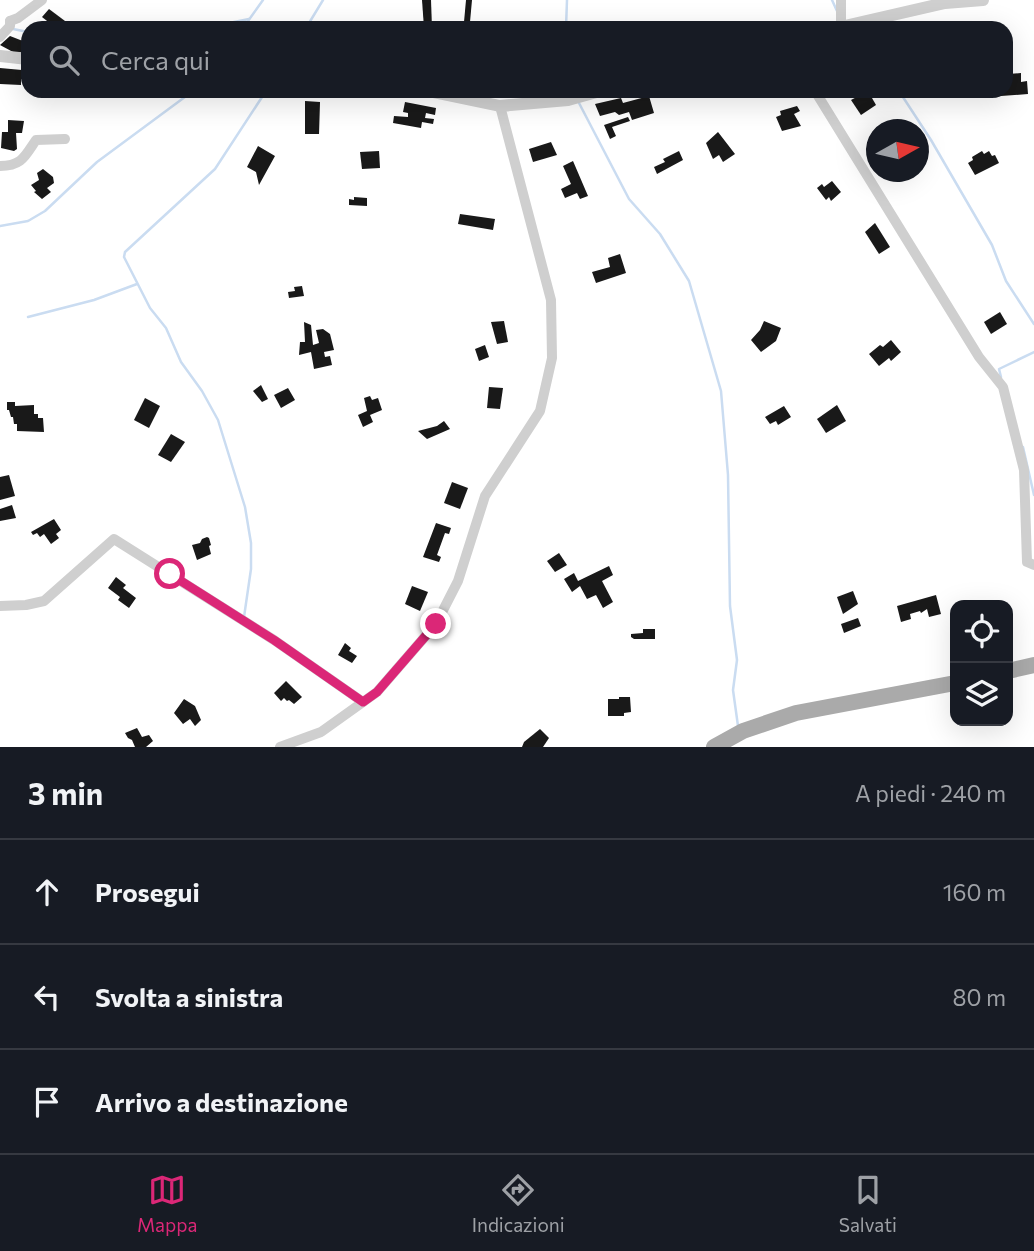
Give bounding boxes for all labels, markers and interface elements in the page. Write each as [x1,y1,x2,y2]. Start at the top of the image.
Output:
search box [21,21,1013,98]
icon: search [45,41,83,79]
text: Cerca qui [101,44,210,75]
north arrow [866,119,929,182]
route start [154,558,185,589]
map controls [950,600,1013,726]
button: locate [950,600,1013,663]
route end [420,608,451,639]
button: layers [950,663,1013,726]
text: 3 min [28,774,103,811]
text: A piedi · 240 m [855,779,1006,807]
icon: ahead [28,873,66,911]
text: Prosegui [95,876,200,907]
text: 160 m [943,878,1006,906]
icon: left [28,978,66,1016]
text: Svolta a sinistra [95,981,283,1012]
text: 80 m [953,983,1006,1011]
icon: arrive [28,1083,66,1121]
text: Arrivo a destinazione [95,1086,348,1117]
tab: Mappa [137,1171,197,1236]
tab: Indicazioni [472,1171,565,1236]
tab: Salvati [839,1171,897,1236]

